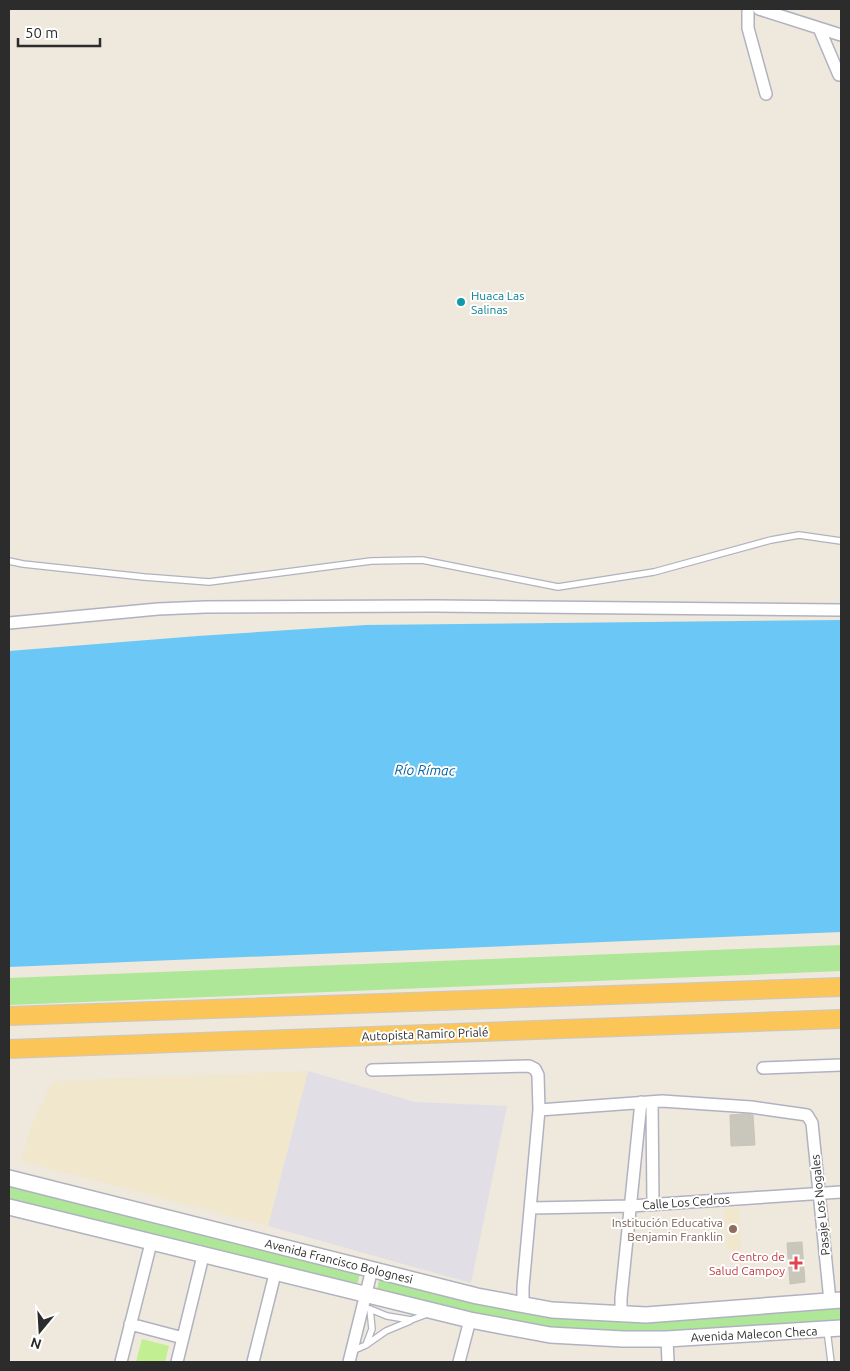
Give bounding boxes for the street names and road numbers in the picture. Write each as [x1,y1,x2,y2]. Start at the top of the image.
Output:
street label: Autopista Ramiro Prialé [361,1025,489,1043]
street label: Pasaje Los Nogales [808,1154,832,1256]
street label: Calle Los Cedros [642,1192,730,1212]
street label: Avenida Francisco Bolognesi [264,1236,414,1286]
street label: Avenida Malecon Checa [690,1324,818,1344]

